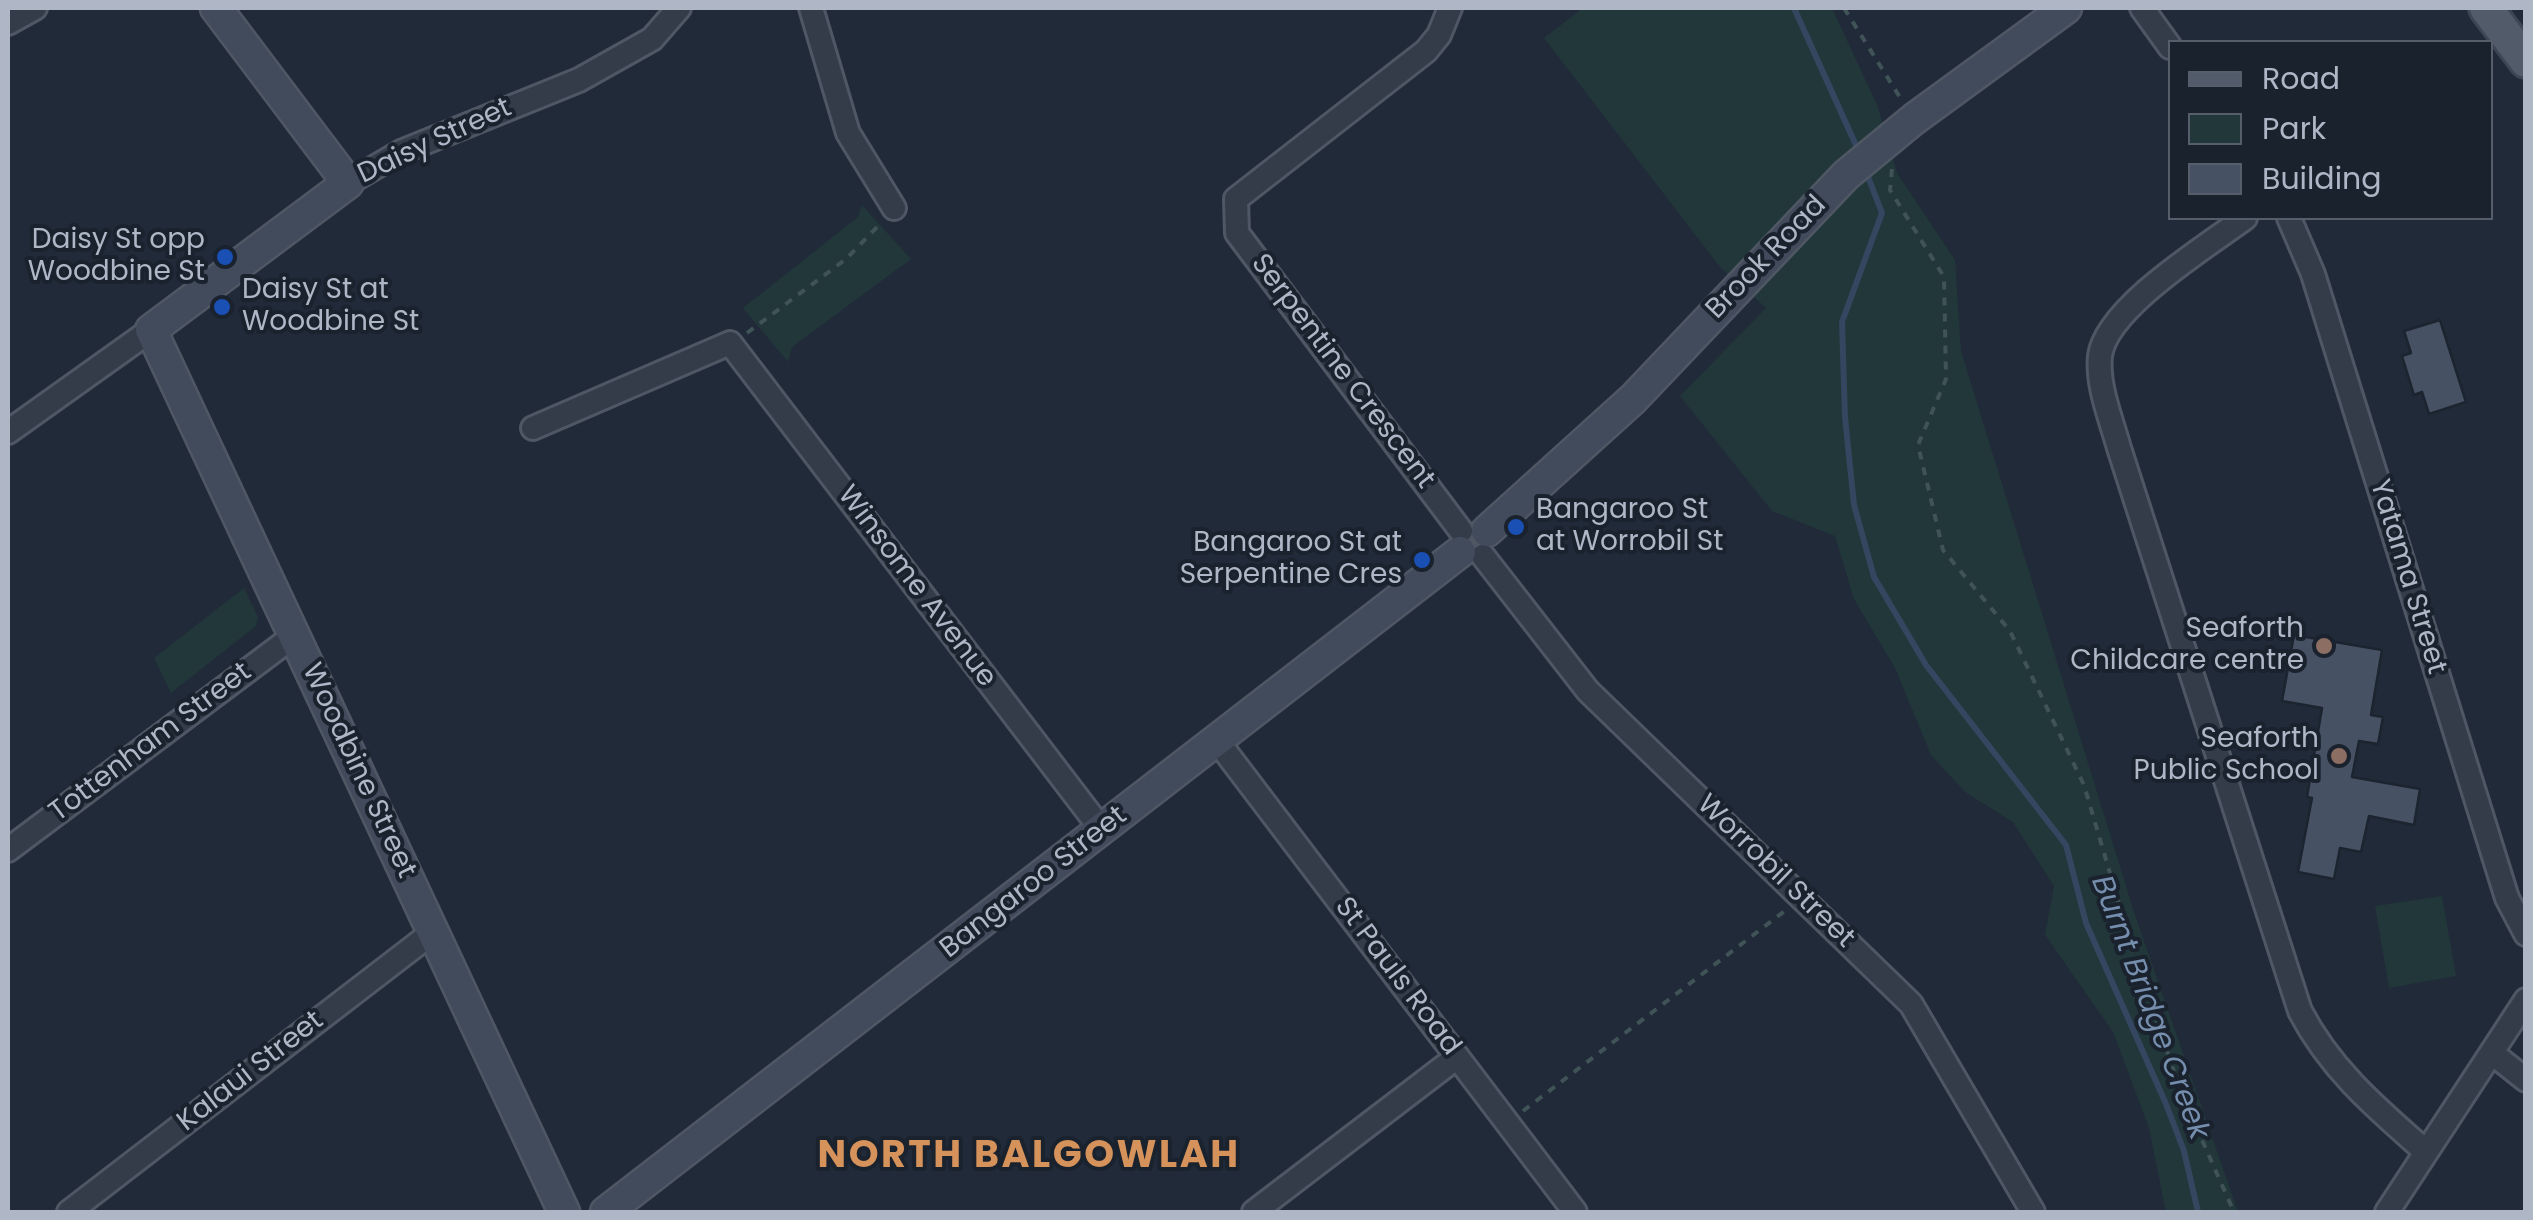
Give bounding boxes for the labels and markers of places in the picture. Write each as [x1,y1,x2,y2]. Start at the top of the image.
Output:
place label: Daisy St opp Woodbine St [28,224,205,290]
marker: Daisy St opp Woodbine St [214,246,236,268]
place label: Daisy St at Woodbine St [242,274,419,340]
marker: Daisy St at Woodbine St [211,296,233,318]
place label: Bangaroo St at Worrobil St [1536,494,1723,560]
marker: Bangaroo St at Worrobil St [1505,516,1527,538]
place label: Bangaroo St at Serpentine Cres [1180,527,1402,593]
marker: Bangaroo St at Serpentine Cres [1411,549,1433,571]
place label: Seaforth Childcare centre [2070,613,2304,679]
marker: Seaforth Childcare centre [2313,635,2335,657]
place label: Seaforth Public School [2134,723,2319,789]
marker: Seaforth Public School [2328,745,2350,767]

